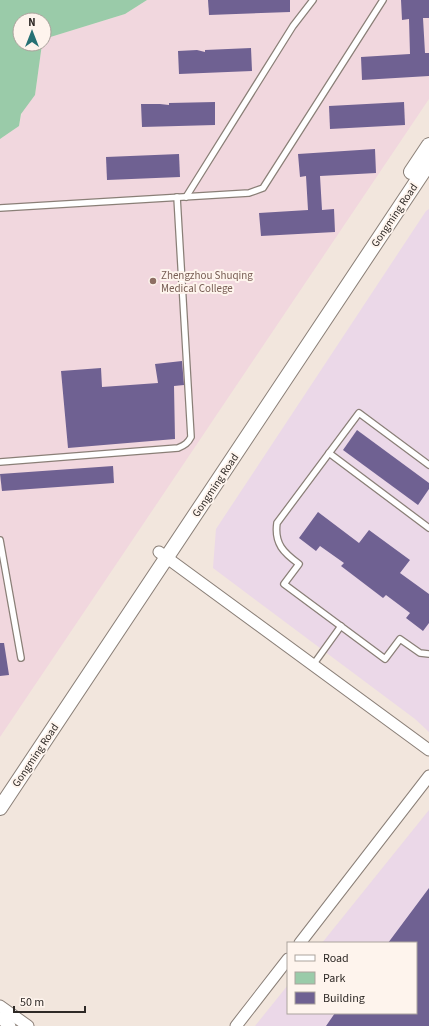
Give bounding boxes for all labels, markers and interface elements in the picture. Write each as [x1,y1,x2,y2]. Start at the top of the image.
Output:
north arrow [12,12,52,52]
text: N [28,15,36,30]
street label: Gongming Road [368,181,421,250]
place label: Zhengzhou Shuqing Medical College [161,268,253,296]
marker: Zhengzhou Shuqing Medical College [148,276,158,286]
street label: Gongming Road [189,451,242,520]
street label: Gongming Road [9,721,62,790]
legend [287,942,417,1014]
text: Road [323,950,349,967]
text: Park [323,970,345,987]
scale bar [14,988,85,1014]
text: Building [323,990,365,1007]
text: 50 m [20,994,44,1011]

